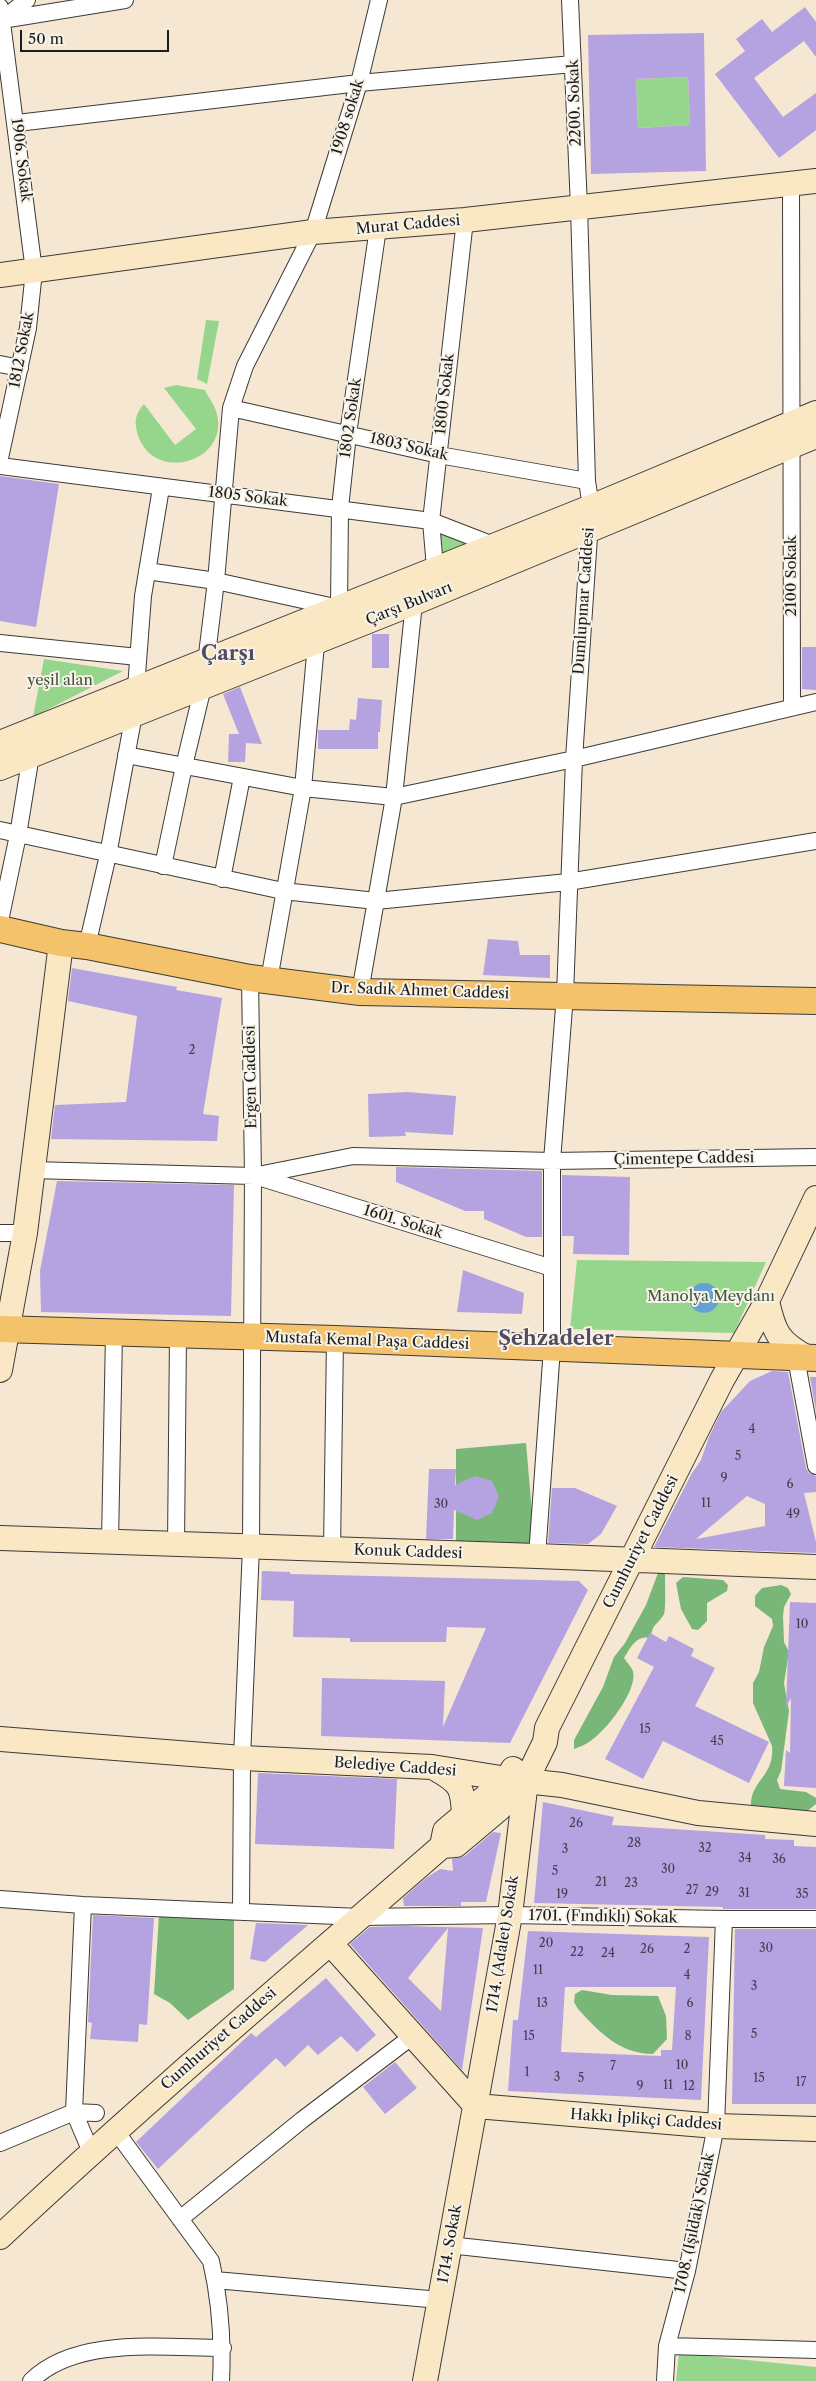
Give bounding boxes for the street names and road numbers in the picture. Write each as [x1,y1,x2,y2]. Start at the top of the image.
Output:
street label: 2200. Sokak [564,59,586,147]
street label: 1908 sokak [328,77,368,157]
street label: 1906. Sokak [7,117,35,203]
street label: Murat Caddesi [355,211,461,239]
street label: 1812 Sokak [6,310,38,390]
street label: 1800 Sokak [432,353,458,435]
street label: 1802 Sokak [336,377,366,459]
street label: 1803 Sokak [368,429,450,465]
street label: 1805 Sokak [207,483,289,511]
street label: Dumlupınar Caddesi [570,527,598,675]
street label: 2100 Sokak [783,535,801,617]
street label: Çarşı Bulvarı [363,579,455,629]
street label: Dr. Sadık Ahmet Caddesi [330,979,510,1003]
street label: Ergen Caddesi [241,1025,261,1129]
street label: Çimentepe Caddesi [614,1149,754,1169]
street label: 1601. Sokak [361,1201,445,1243]
street label: Mustafa Kemal Paşa Caddesi [265,1328,469,1354]
street label: Cumhuriyet Caddesi [600,1472,682,1612]
street label: Konuk Caddesi [353,1541,463,1563]
street label: Belediye Caddesi [333,1754,457,1780]
street label: 1714. (Adalet) Sokak [483,1874,523,2014]
street label: 1701. (Fındıklı) Sokak [528,1907,678,1927]
street label: Cumhuriyet Caddesi [158,1984,280,2094]
street label: Hakkı İplikçi Caddesi [569,2106,723,2134]
street label: 1708. (Işıldak) Sokak [671,2151,719,2295]
street label: 1714. Sokak [434,2203,466,2285]

